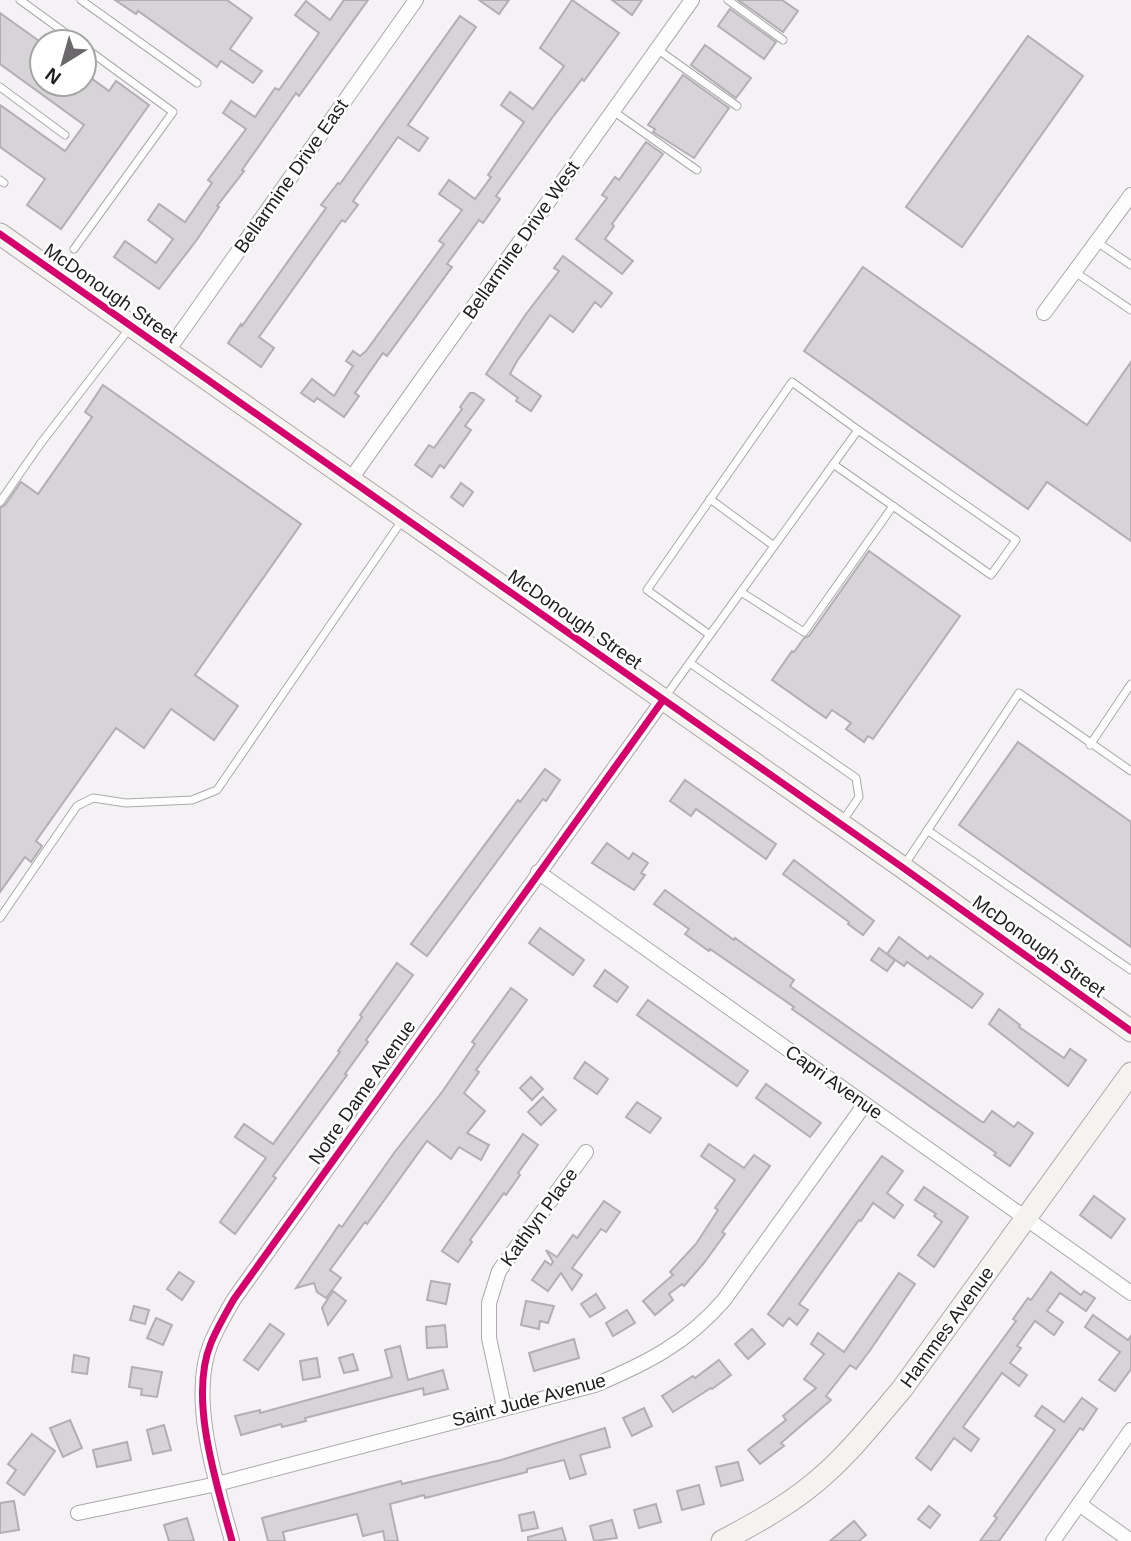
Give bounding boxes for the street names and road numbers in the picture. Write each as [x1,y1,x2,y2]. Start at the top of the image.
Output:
street label: Bellarmine Drive East [230,95,352,257]
street label: Bellarmine Drive West [459,157,584,323]
street label: McDonough Street [40,239,182,347]
street label: McDonough Street [504,565,646,673]
street label: McDonough Street [969,891,1110,1001]
street label: Notre Dame Avenue [304,1016,420,1168]
street label: Capri Avenue [781,1041,887,1123]
street label: Kathlyn Place [496,1164,582,1270]
street label: Hammes Avenue [896,1262,998,1392]
street label: Saint Jude Avenue [450,1369,608,1431]

